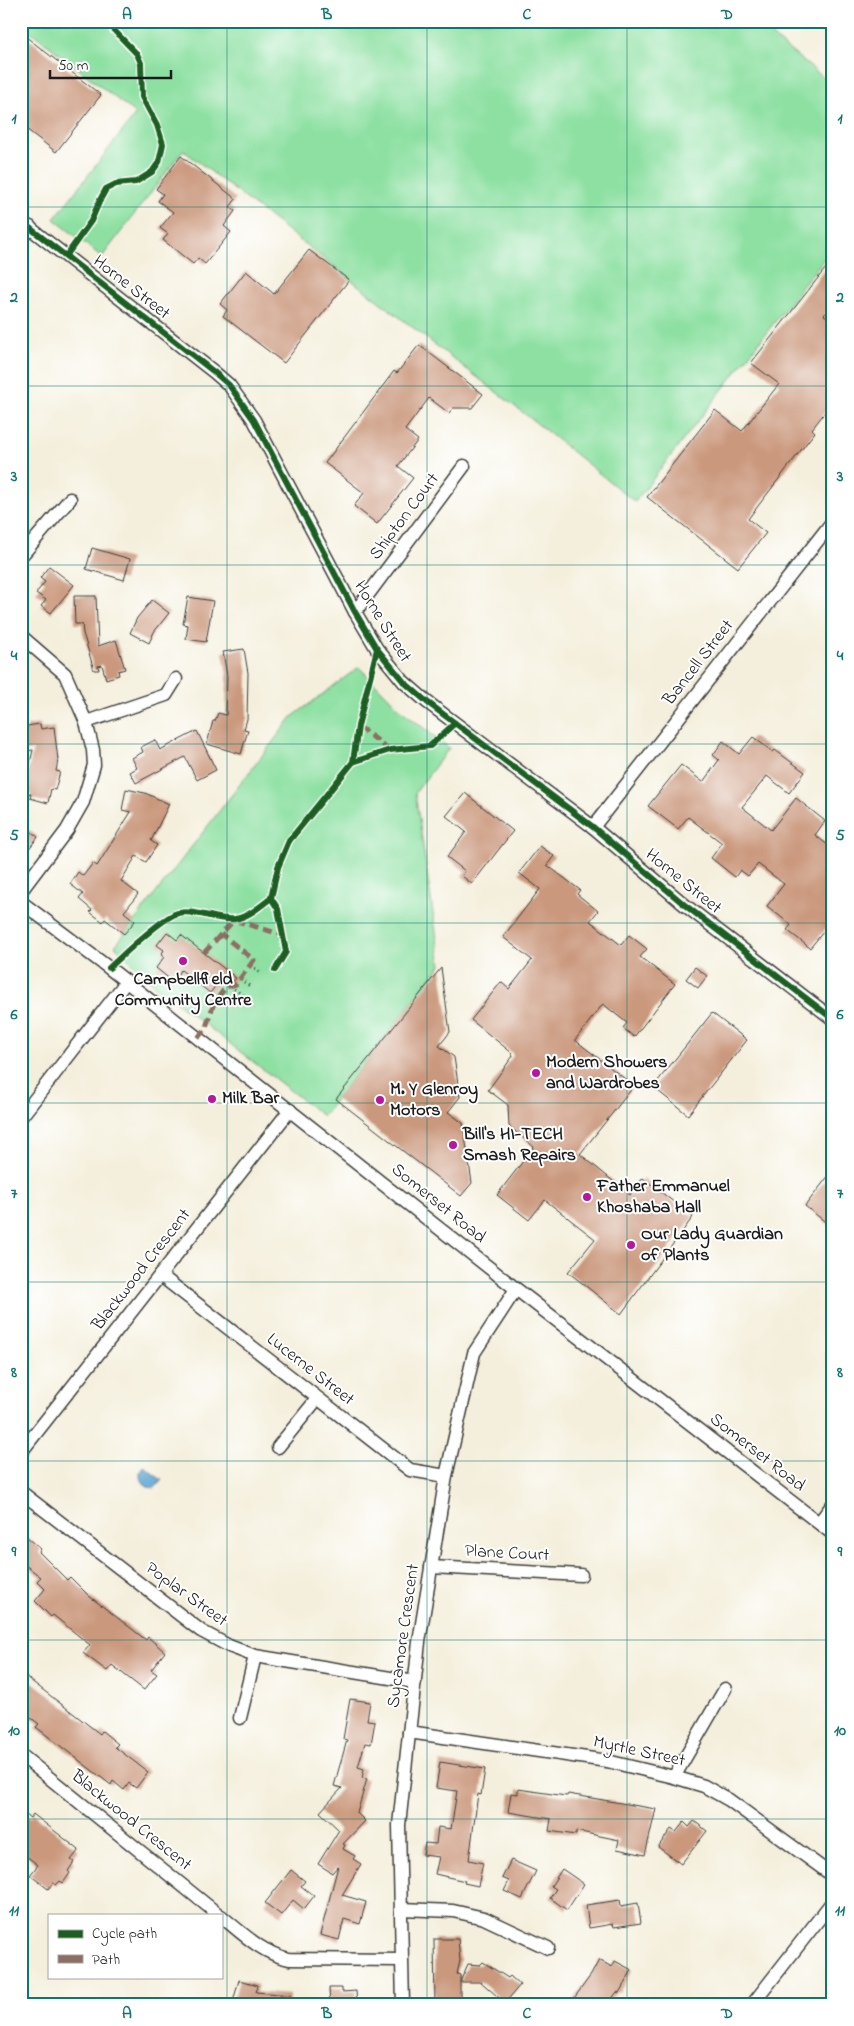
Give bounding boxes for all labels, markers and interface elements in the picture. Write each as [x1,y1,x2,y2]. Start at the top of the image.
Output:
text: A [122,3,132,27]
text: B [321,3,333,27]
text: C [523,3,532,27]
text: D [720,3,733,27]
scale bar [50,48,171,80]
text: 50 m [58,55,89,77]
text: 1 [11,107,17,131]
text: 1 [837,107,843,131]
street label: Horne Street [87,249,175,327]
text: 2 [9,286,18,310]
text: 2 [835,286,844,310]
text: 3 [10,465,18,489]
text: 3 [836,465,844,489]
street label: Shipton Court [364,468,446,566]
street label: Horne Street [347,576,417,668]
street label: Bancell Street [657,615,741,712]
text: 4 [10,644,18,668]
text: 4 [836,644,844,668]
text: 5 [9,824,19,848]
text: 5 [835,824,845,848]
street label: Horne Street [639,843,727,921]
marker: Campbellfield Community Centre [177,955,189,967]
place label: Campbellfield Community Centre [115,967,252,1015]
text: 6 [9,1003,18,1027]
text: 6 [835,1003,844,1027]
place label: Modern Showers and Wardrobes [546,1050,668,1097]
marker: Modern Showers and Wardrobes [530,1067,542,1079]
place label: M. Y Glenroy Motors [390,1077,478,1124]
place label: Milk Bar [222,1086,279,1112]
marker: Milk Bar [206,1093,218,1105]
marker: M. Y Glenroy Motors [374,1094,386,1106]
place label: Bill's HI-TECH Smash Repairs [462,1122,576,1169]
marker: Bill's HI-TECH Smash Repairs [447,1139,459,1151]
street label: Somerset Road [385,1158,491,1250]
place label: Father Emmanuel Khoshaba Hall [596,1174,730,1221]
text: 7 [11,1182,18,1206]
text: 7 [837,1182,844,1206]
marker: Father Emmanuel Khoshaba Hall [581,1191,593,1203]
street label: Blackwood Crescent [85,1204,198,1337]
place label: Our Lady Guardian of Plants [641,1222,783,1269]
marker: Our Lady Guardian of Plants [625,1239,637,1251]
street label: Lucerne Street [260,1327,360,1413]
text: 8 [10,1361,17,1385]
text: 8 [836,1361,843,1385]
street label: Somerset Road [704,1407,810,1499]
street label: Plane Court [464,1539,550,1569]
text: 9 [11,1540,17,1564]
text: 9 [837,1540,843,1564]
street label: Poplar Street [139,1556,233,1634]
street label: Sycamore Crescent [381,1562,427,1710]
text: 10 [8,1719,20,1743]
text: 10 [834,1719,846,1743]
street label: Myrtle Street [591,1730,687,1774]
street label: Blackwood Crescent [64,1764,197,1878]
text: 11 [9,1899,20,1923]
text: 11 [835,1899,846,1923]
legend [48,1914,222,1978]
text: Cycle path [92,1923,157,1946]
text: Path [92,1949,120,1971]
text: A [122,2002,132,2026]
text: B [321,2002,333,2026]
text: C [523,2002,532,2026]
text: D [720,2002,733,2026]

